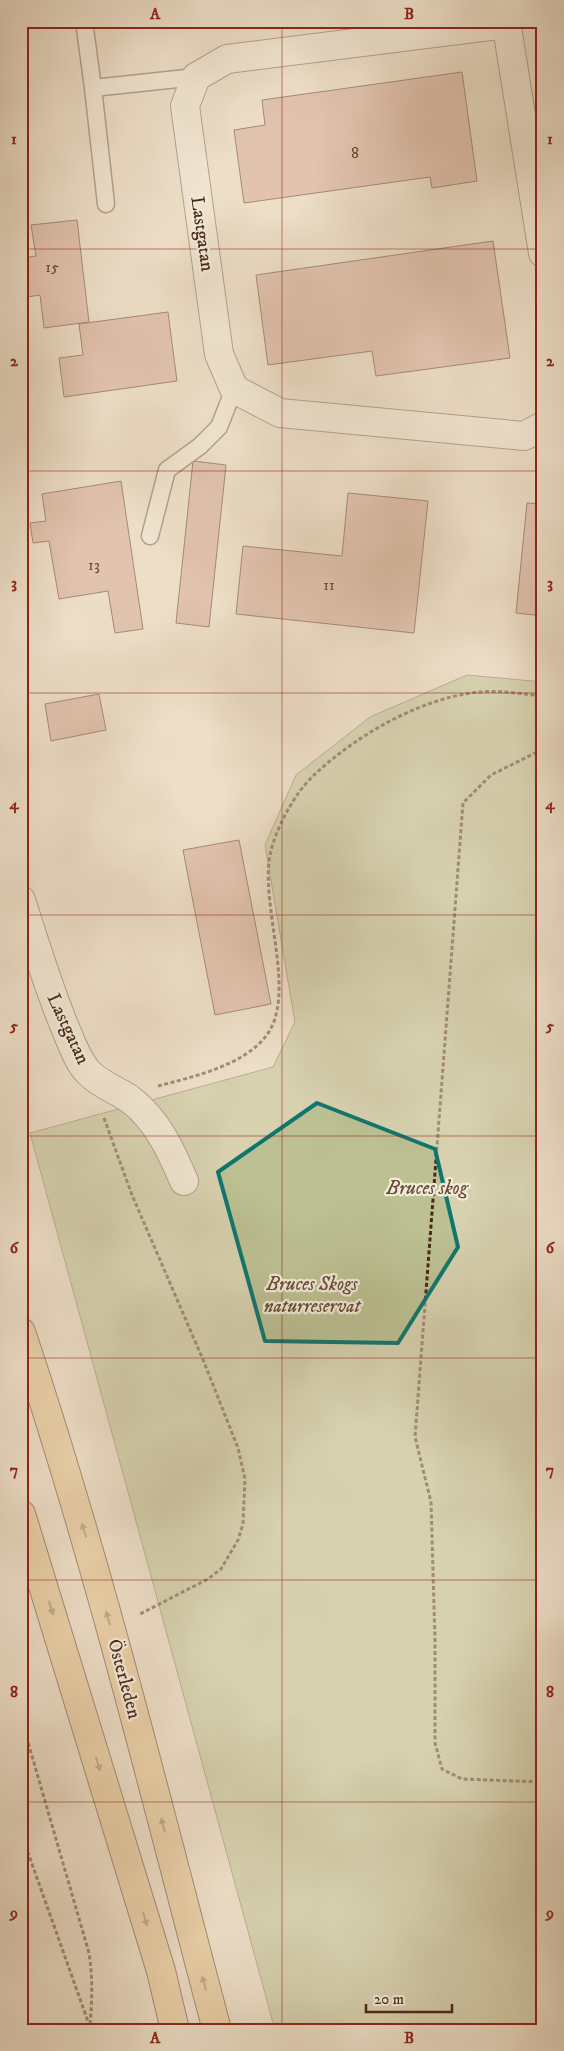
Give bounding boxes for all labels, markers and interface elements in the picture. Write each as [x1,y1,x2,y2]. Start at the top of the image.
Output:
text: A [149,4,161,24]
text: B [404,4,414,24]
text: 1 [11,129,17,149]
text: 1 [547,129,553,149]
house number: 8 [351,143,359,163]
street label: Lastgatan [185,195,219,273]
house number: 15 [45,257,59,277]
text: 2 [10,351,19,371]
text: 2 [546,351,555,371]
house number: 13 [88,555,100,575]
text: 3 [11,573,17,593]
text: 3 [547,573,553,593]
house number: 11 [323,575,335,595]
text: 4 [8,794,19,814]
text: 4 [544,794,555,814]
street label: Lastgatan [42,990,94,1068]
text: 5 [9,1016,18,1036]
text: 5 [545,1016,554,1036]
park label: Bruces skog [386,1177,469,1200]
text: 6 [10,1238,20,1258]
text: 6 [546,1238,556,1258]
park label: Bruces Skogs naturreservat [264,1273,361,1318]
text: 7 [10,1460,18,1480]
text: 7 [546,1460,554,1480]
one-way arrow [79,1522,87,1537]
one-way arrow [47,1601,55,1616]
one-way arrow [104,1610,112,1625]
street label: Österleden [102,1636,147,1721]
text: 8 [10,1682,18,1702]
text: 8 [546,1682,554,1702]
one-way arrow [94,1757,102,1772]
one-way arrow [158,1818,166,1833]
text: 9 [9,1903,18,1923]
text: 9 [545,1903,554,1923]
one-way arrow [142,1912,150,1927]
one-way arrow [200,1975,208,1990]
scale bar [366,1981,453,2013]
text: 20 m [374,1990,404,2009]
text: A [149,2028,161,2048]
text: B [404,2028,414,2048]

